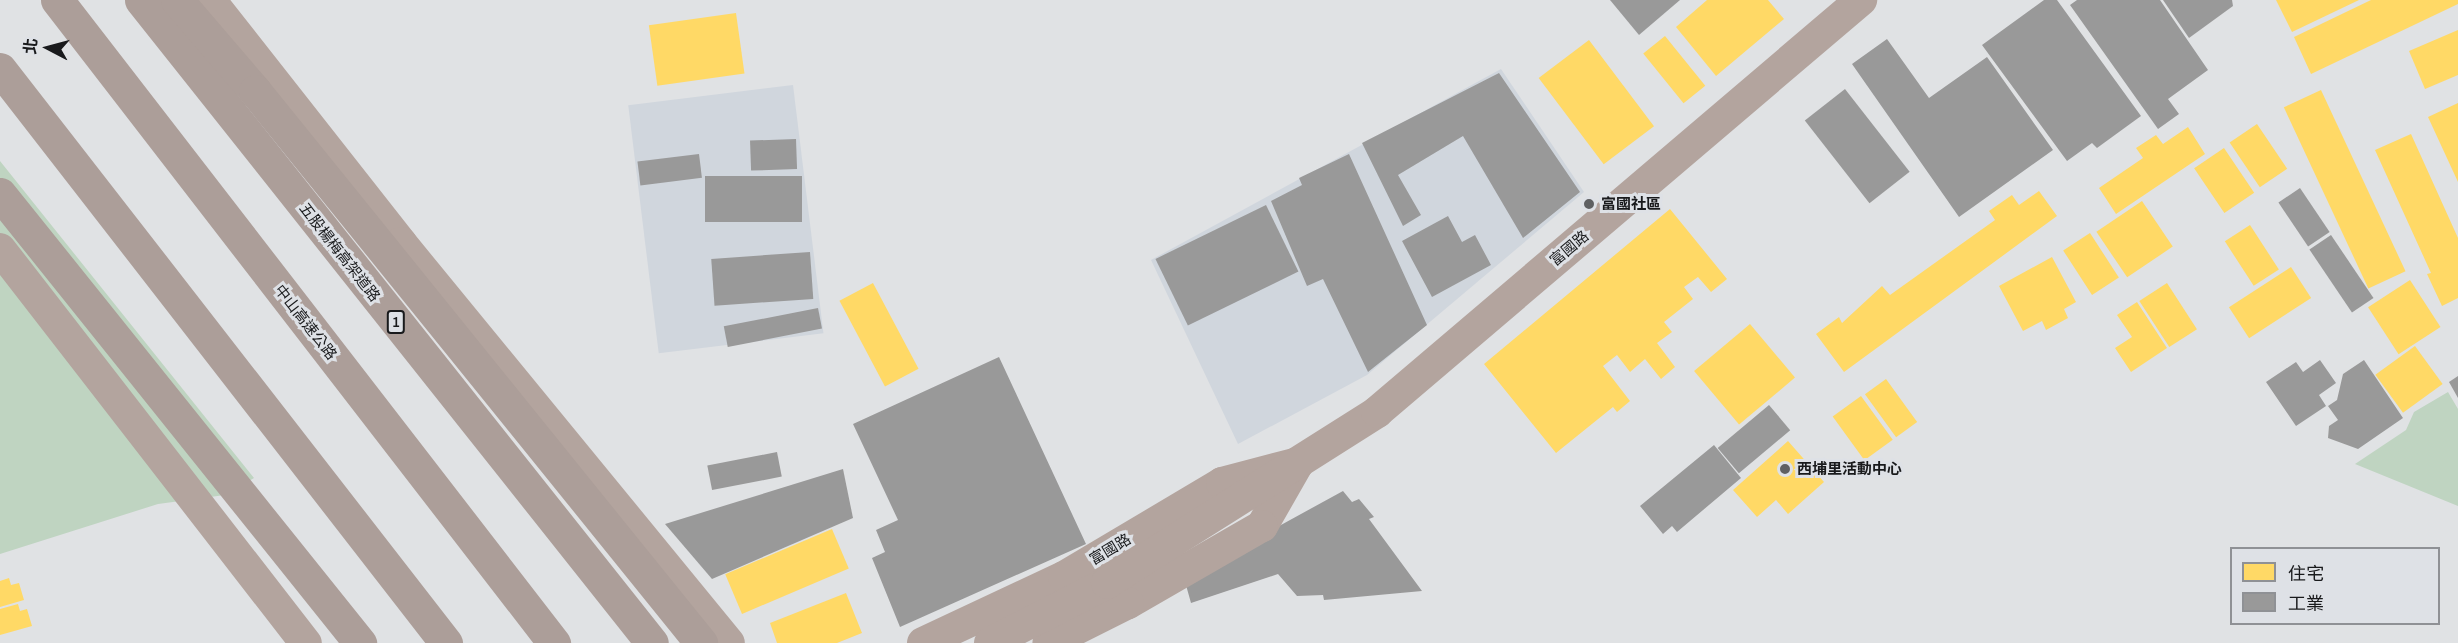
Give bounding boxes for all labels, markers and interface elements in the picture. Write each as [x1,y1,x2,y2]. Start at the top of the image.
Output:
north arrow [18,18,78,78]
text: 北 [18,37,42,55]
place label: 富國社區 [1601,195,1661,213]
marker: 富國社區 [1582,197,1596,211]
street label: 五股楊梅高架道路 [296,199,384,305]
street label: 富國路 [1546,227,1592,269]
street label: 中山高速公路 [271,281,341,363]
road number: 1 [386,311,406,333]
place label: 西埔里活動中心 [1797,460,1902,478]
marker: 西埔里活動中心 [1778,462,1792,476]
street label: 富國路 [1086,530,1134,568]
legend [2230,547,2440,625]
text: 住宅 [2288,561,2324,586]
text: 工業 [2288,591,2324,616]

